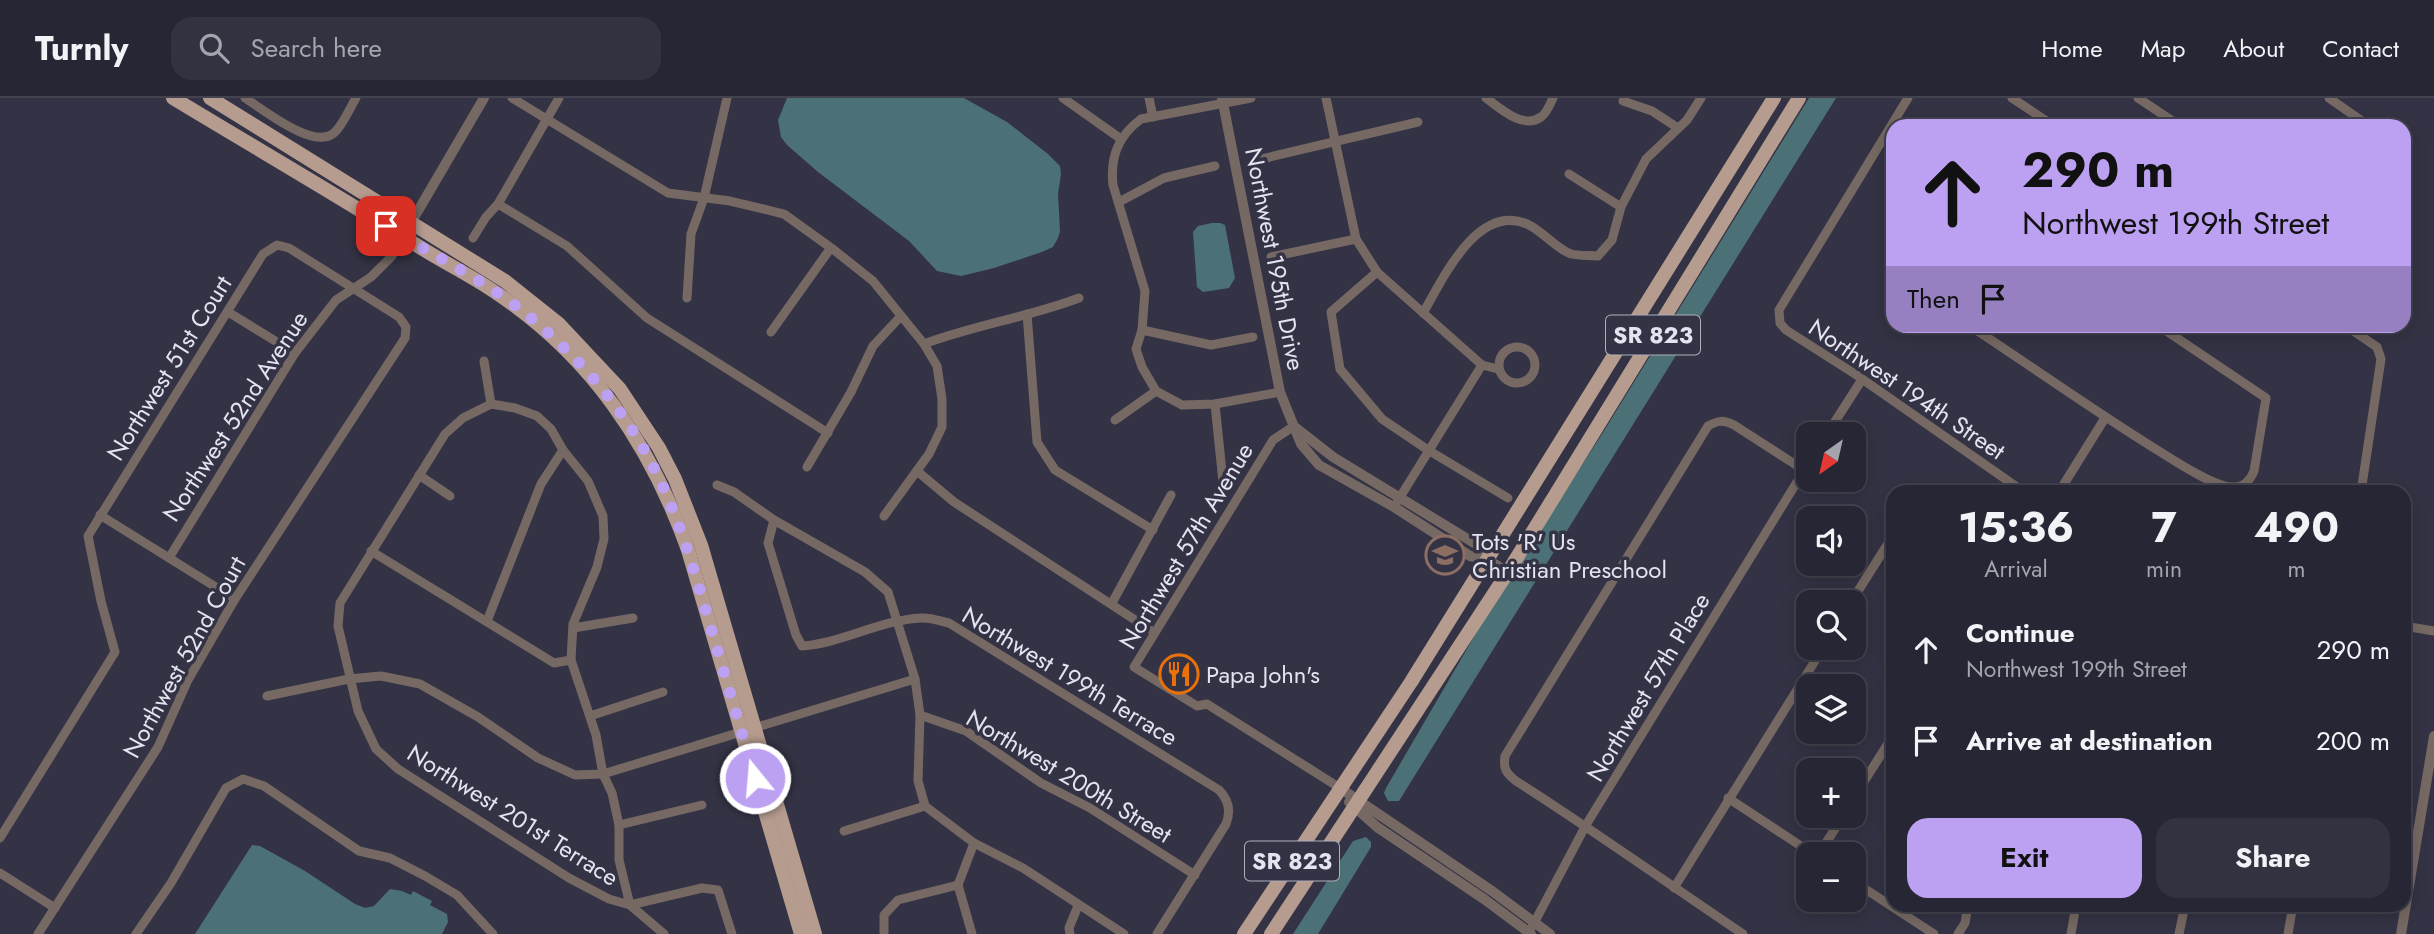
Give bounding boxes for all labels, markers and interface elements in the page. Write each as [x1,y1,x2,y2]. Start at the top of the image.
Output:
search box [171,17,661,80]
text: Turnly [35,25,129,72]
icon: search [195,29,233,67]
text: Search here [251,29,382,67]
text: Home [2041,31,2103,66]
text: Map [2141,31,2185,66]
text: About [2223,31,2284,66]
text: Contact [2322,31,2399,66]
text: 290 m [2022,135,2174,205]
street label: Northwest 195th Drive [1236,145,1314,373]
icon: ahead [1907,147,1998,238]
pin [356,196,416,256]
text: Northwest 199th Street [2022,200,2329,246]
icon: arrive [367,207,405,245]
street label: Northwest 51st Court [98,269,240,467]
text: Then [1907,280,1960,318]
icon: arrive [1974,280,2012,318]
street label: Northwest 52nd Avenue [154,304,316,528]
street label: Northwest 194th Street [1802,310,2013,468]
road number: SR 823 [1606,316,1700,354]
north arrow [1796,422,1866,492]
map controls [1796,422,1866,912]
street label: Northwest 57th Avenue [1110,436,1262,656]
text: 15:36 [1958,497,2074,558]
text: 7 [2151,497,2177,558]
text: 490 [2254,497,2339,558]
button: sound [1796,506,1866,576]
place label: Tots 'R' Us Christian Preschool [1472,524,1667,587]
school or university icon: Tots 'R' Us Christian Preschool [1424,534,1466,576]
street label: Northwest 52nd Court [114,550,254,764]
text: Arrival [1984,552,2048,586]
text: min [2146,552,2182,586]
text: m [2287,552,2305,586]
street label: Northwest 57th Place [1578,586,1718,788]
button: search [1796,590,1866,660]
street label: Northwest 199th Terrace [956,598,1184,754]
text: Continue [1966,614,2075,652]
icon: ahead [1907,631,1945,669]
text: 290 m [2317,631,2390,669]
text: Northwest 199th Street [1966,652,2187,686]
restaurant icon: Papa John's [1158,653,1200,695]
place label: Papa John's [1206,657,1320,692]
button: layers [1796,674,1866,744]
street label: Northwest 200th Street [960,701,1179,851]
icon: arrive [1907,722,1945,760]
text: Arrive at destination [1966,722,2213,760]
text: 200 m [2316,722,2390,760]
street label: Northwest 201st Terrace [400,736,626,894]
position arrow [718,741,792,815]
button: + [1796,758,1866,828]
button: Exit [1907,818,2142,898]
button: Share [2156,818,2390,898]
road number: SR 823 [1245,842,1339,880]
button: − [1796,842,1866,912]

